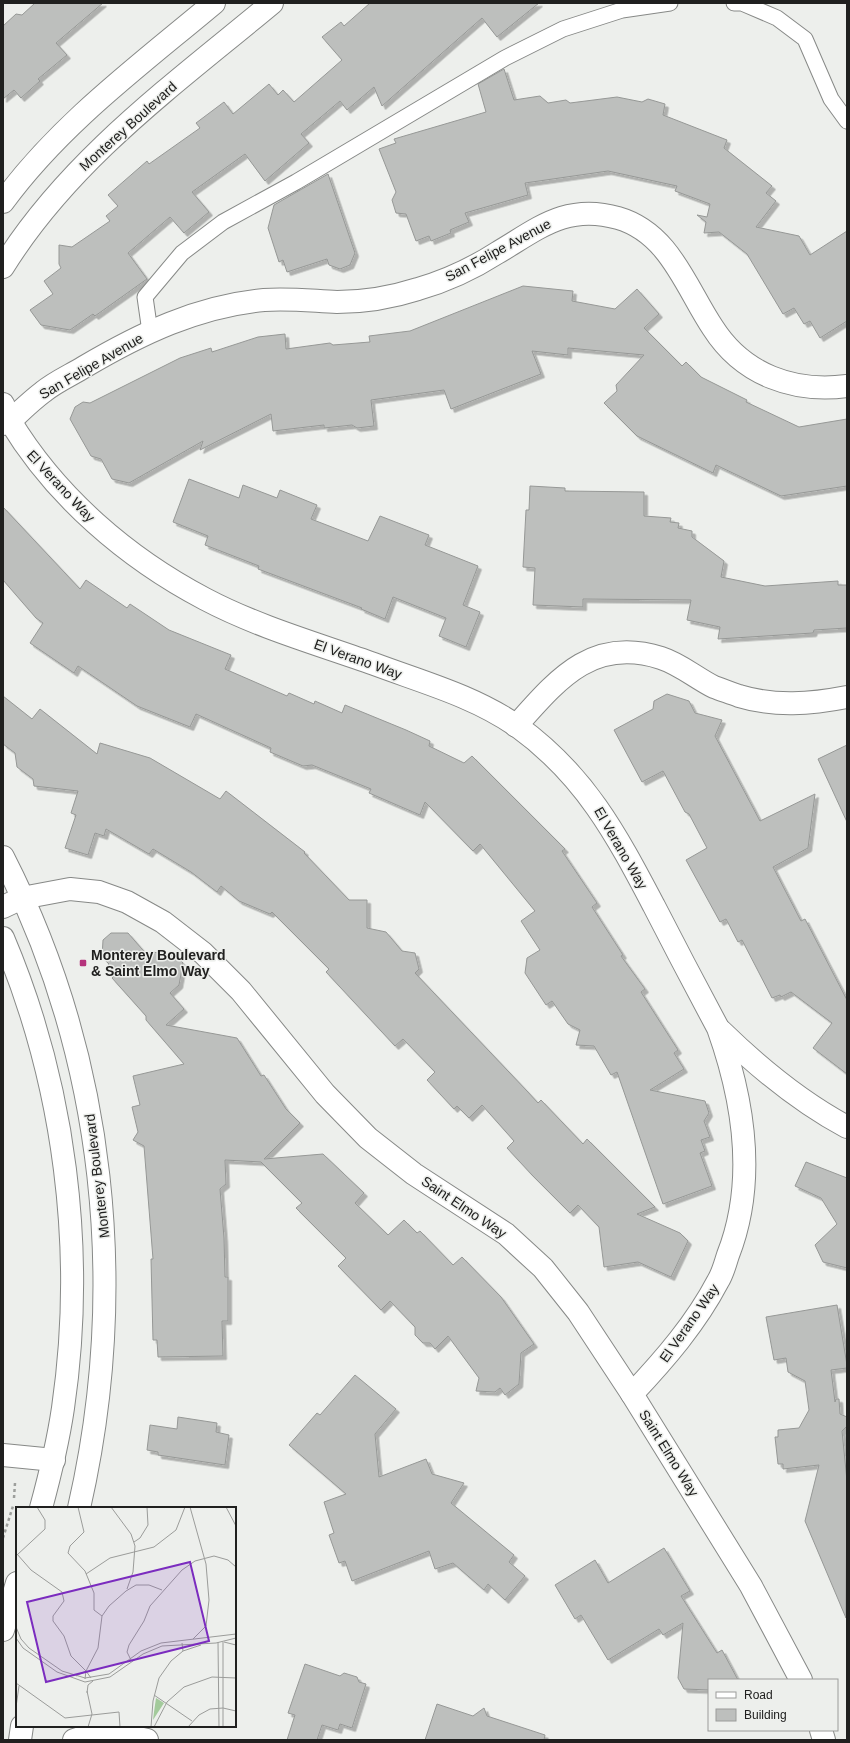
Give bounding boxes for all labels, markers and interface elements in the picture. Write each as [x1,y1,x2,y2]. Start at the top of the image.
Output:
street label: Monterey Boulevard [76,78,180,174]
street label: San Felipe Avenue [442,215,554,285]
street label: San Felipe Avenue [36,330,146,402]
street label: El Verano Way [24,447,98,525]
street label: El Verano Way [312,636,404,682]
street label: El Verano Way [591,804,651,892]
place label: Monterey Boulevard & Saint Elmo Way [91,947,226,979]
marker: Monterey Boulevard & Saint Elmo Way [78,958,88,968]
street label: Monterey Boulevard [81,1113,113,1239]
street label: Saint Elmo Way [418,1173,510,1241]
street label: El Verano Way [656,1281,722,1365]
street label: Saint Elmo Way [636,1407,702,1499]
inset map [16,1507,236,1727]
legend [708,1679,838,1731]
text: Road [744,1688,773,1702]
text: Building [744,1708,787,1722]

